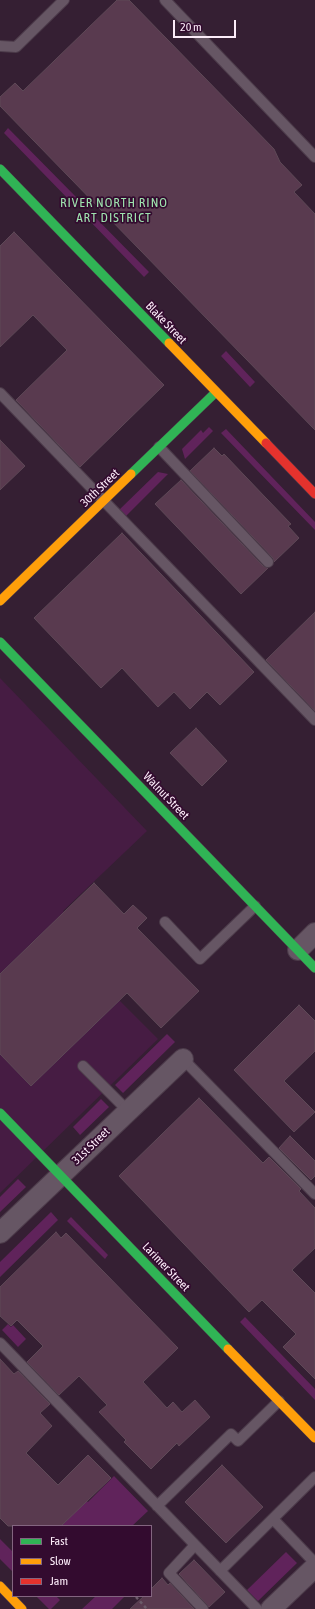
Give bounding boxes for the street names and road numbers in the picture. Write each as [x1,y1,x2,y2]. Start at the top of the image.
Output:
street label: Blake Street [142,299,190,347]
street label: 30th Street [78,466,122,510]
street label: Walnut Street [140,769,192,823]
street label: 31st Street [69,1125,113,1167]
street label: Larimer Street [139,1240,193,1294]

